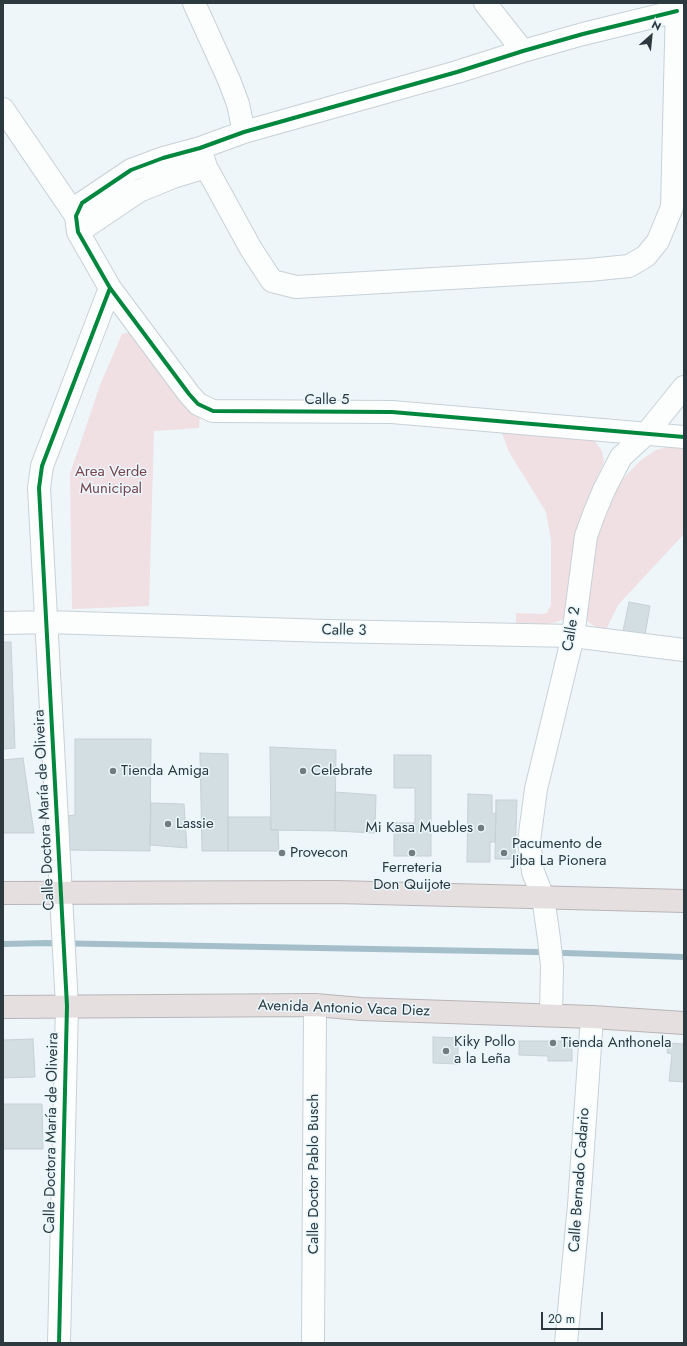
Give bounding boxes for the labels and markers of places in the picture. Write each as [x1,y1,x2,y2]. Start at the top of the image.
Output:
place label: Tienda Amiga [121,762,209,780]
place label: Celebrate [311,762,372,780]
marker: Tienda Amiga [108,766,118,776]
marker: Celebrate [298,766,308,776]
place label: Lassie [176,815,214,833]
marker: Lassie [163,819,173,829]
place label: Mi Kasa Muebles [365,819,473,837]
marker: Mi Kasa Muebles [476,823,486,833]
place label: Pacumento de Jiba La Pionera [512,835,606,870]
place label: Provecon [290,844,348,862]
marker: Provecon [277,848,287,858]
marker: Ferreteria Don Quijote [407,848,417,858]
marker: Pacumento de Jiba La Pionera [499,848,509,858]
place label: Ferreteria Don Quijote [373,859,451,894]
place label: Kiky Pollo a la Leña [454,1033,515,1068]
place label: Tienda Anthonela [561,1034,671,1052]
marker: Tienda Anthonela [548,1038,558,1048]
marker: Kiky Pollo a la Leña [441,1046,451,1056]

